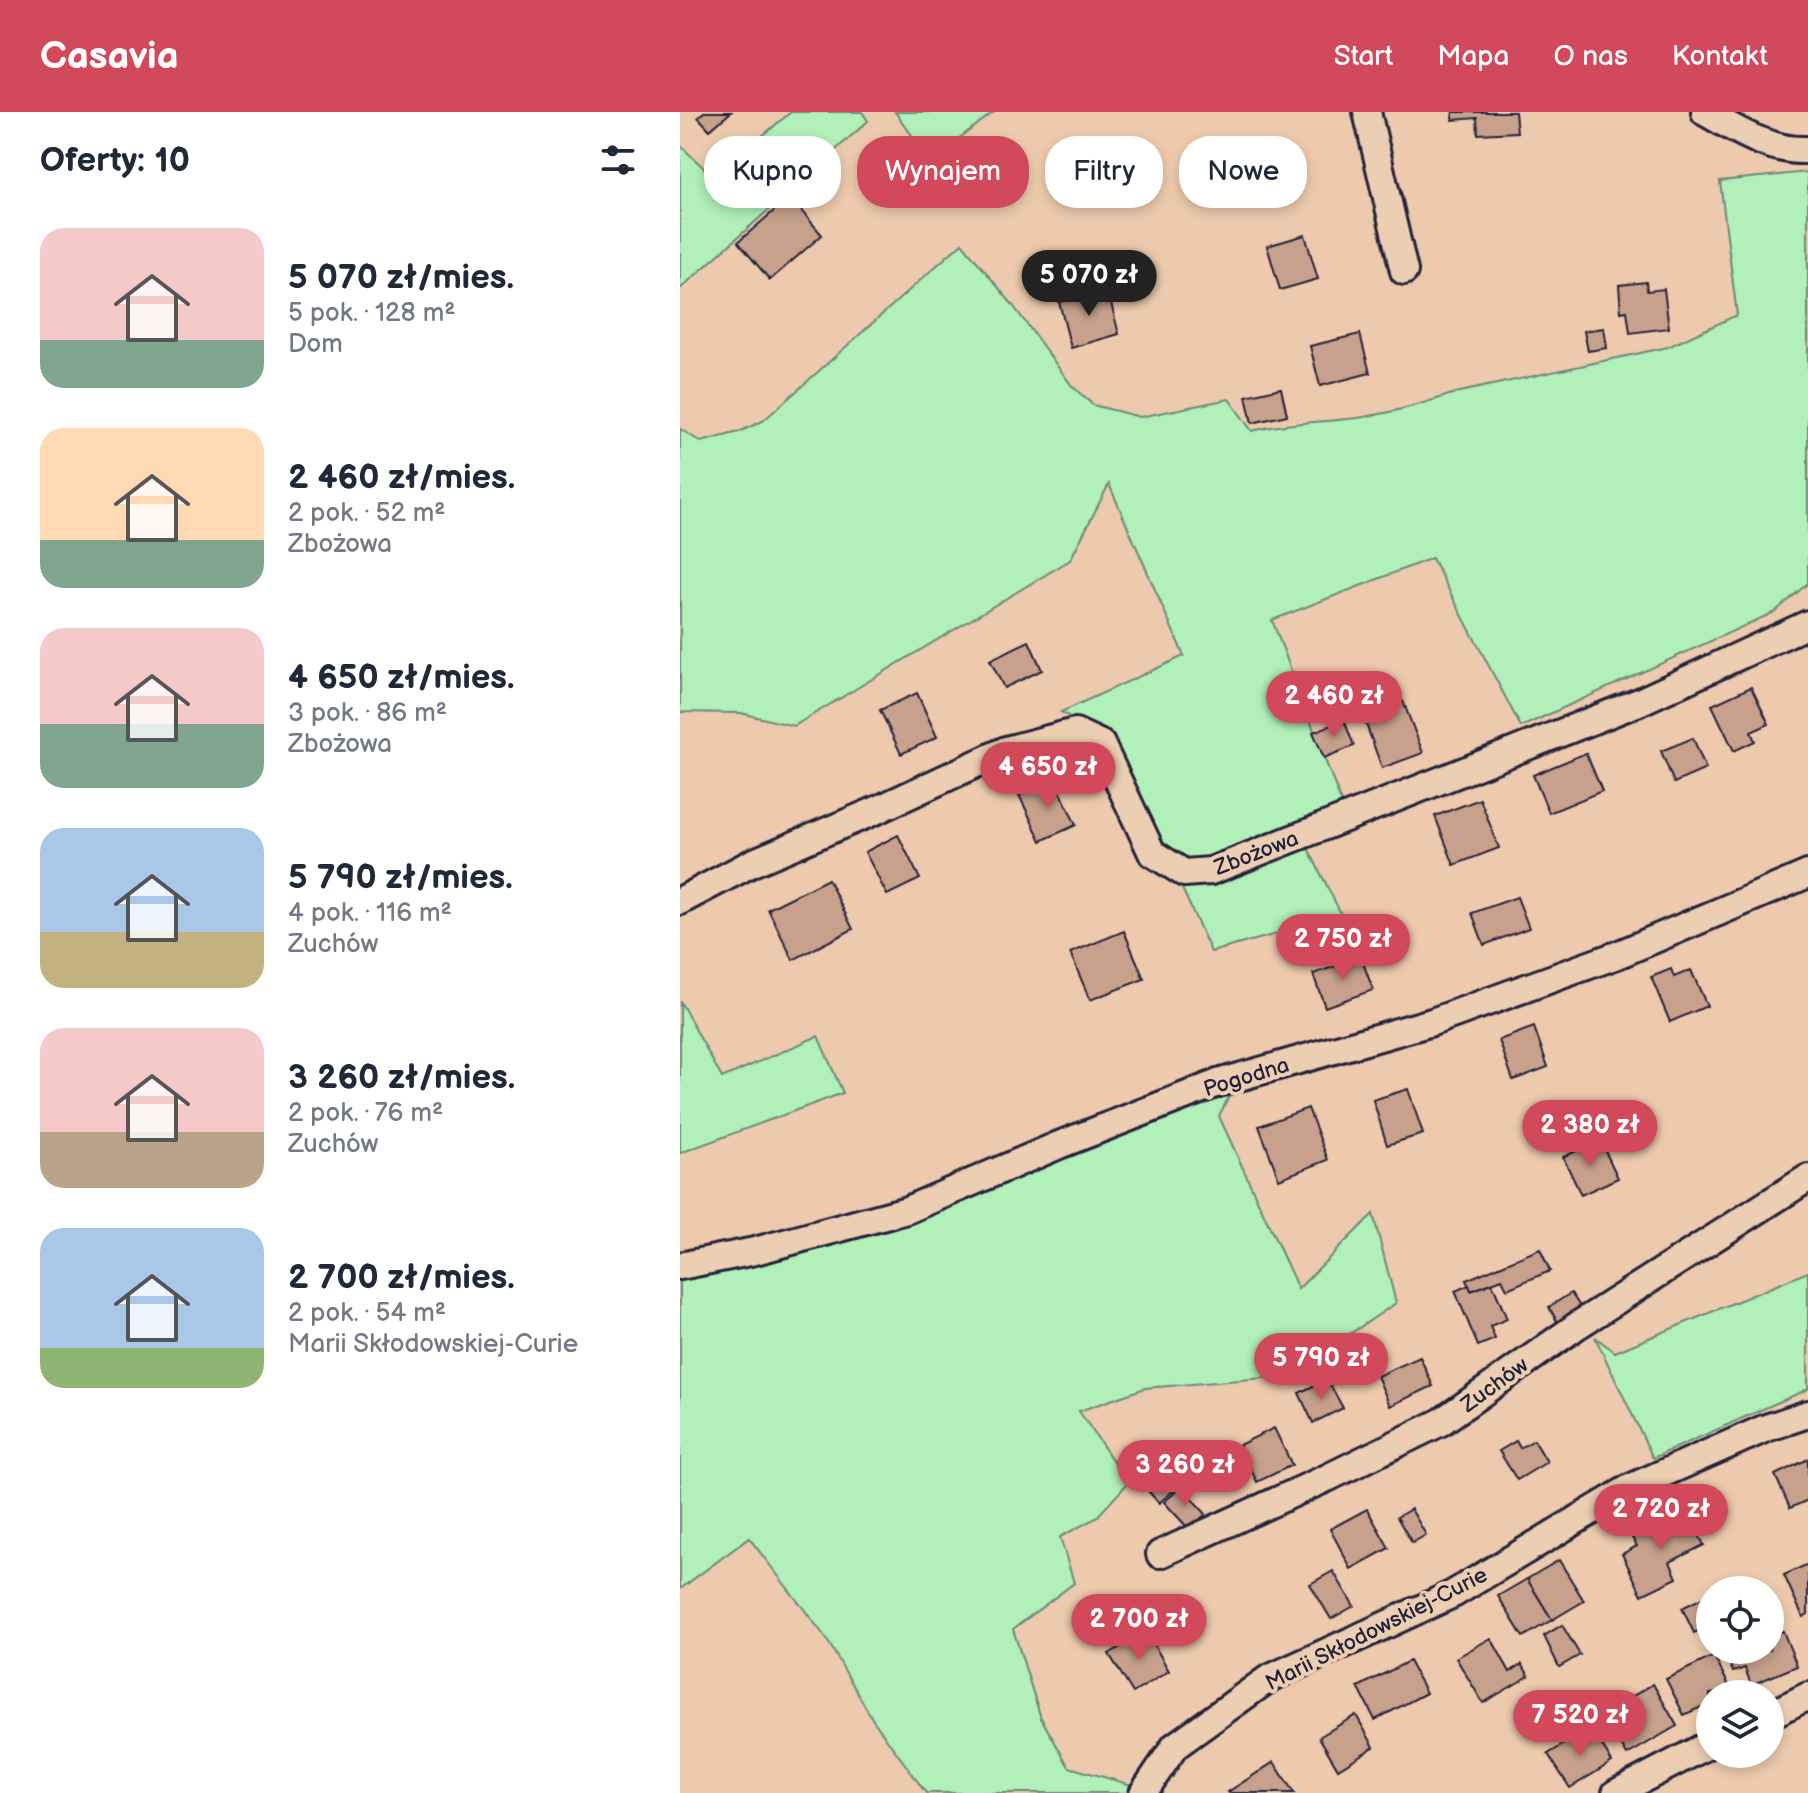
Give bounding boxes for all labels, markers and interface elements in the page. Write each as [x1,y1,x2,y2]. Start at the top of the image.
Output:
text: Casavia [40,34,178,79]
text: Start [1334,40,1393,73]
text: Mapa [1437,40,1509,73]
text: O nas [1553,40,1628,73]
text: Kontakt [1672,40,1768,73]
chip: Kupno [704,136,841,208]
chip: Wynajem [857,136,1029,208]
chip: Filtry [1045,136,1163,208]
chip: Nowe [1179,136,1307,208]
icon: filters [596,138,640,182]
text: Oferty: 10 [40,140,190,181]
pin: 5 070 zł [1006,250,1172,318]
text: 5 070 zł/mies. [288,257,514,298]
icon: home [104,260,200,356]
text: 5 070 zł [1040,260,1138,291]
text: 5 pok. · 128 m² [288,298,455,329]
text: Dom [288,329,343,360]
text: 2 460 zł/mies. [288,457,515,498]
icon: home [104,460,200,556]
text: 2 pok. · 52 m² [288,498,445,529]
text: Zbożowa [288,529,392,560]
text: 4 650 zł/mies. [288,657,515,698]
icon: home [104,660,200,756]
pin: 2 460 zł [1251,671,1417,739]
text: 2 460 zł [1284,681,1384,712]
text: 3 pok. · 86 m² [288,698,447,729]
text: Zbożowa [288,729,392,760]
pin: 4 650 zł [965,742,1131,810]
text: 4 650 zł [998,752,1098,783]
street label: Zbożowa [1210,825,1302,882]
text: 5 790 zł/mies. [288,857,513,898]
icon: home [104,860,200,956]
text: 4 pok. · 116 m² [288,898,452,929]
pin: 2 750 zł [1260,914,1426,982]
text: 2 750 zł [1294,924,1392,955]
text: Zuchów [288,929,378,960]
street label: Pogodna [1200,1052,1293,1103]
text: 3 260 zł/mies. [288,1057,515,1098]
icon: home [104,1060,200,1156]
text: 2 pok. · 76 m² [288,1098,443,1129]
pin: 2 380 zł [1507,1100,1673,1168]
text: 2 380 zł [1540,1110,1640,1141]
text: Zuchów [288,1129,378,1160]
text: 2 700 zł/mies. [288,1257,515,1298]
icon: home [104,1260,200,1356]
text: 2 pok. · 54 m² [288,1298,446,1329]
text: Marii Skłodowskiej-Curie [288,1329,578,1360]
pin: 5 790 zł [1238,1333,1404,1401]
text: 5 790 zł [1272,1343,1370,1374]
street label: Zuchów [1455,1352,1534,1419]
pin: 3 260 zł [1102,1440,1268,1508]
text: 3 260 zł [1135,1450,1235,1481]
pin: 2 720 zł [1578,1484,1744,1552]
text: 2 720 zł [1612,1494,1710,1525]
street label: Marii Skłodowskiej-Curie [1261,1562,1492,1697]
map controls [1696,1576,1784,1768]
button: locate [1696,1576,1784,1664]
pin: 2 700 zł [1056,1594,1222,1662]
text: 2 700 zł [1089,1604,1189,1635]
button: layers [1696,1680,1784,1768]
pin: 7 520 zł [1497,1690,1663,1758]
text: 7 520 zł [1531,1700,1629,1731]

